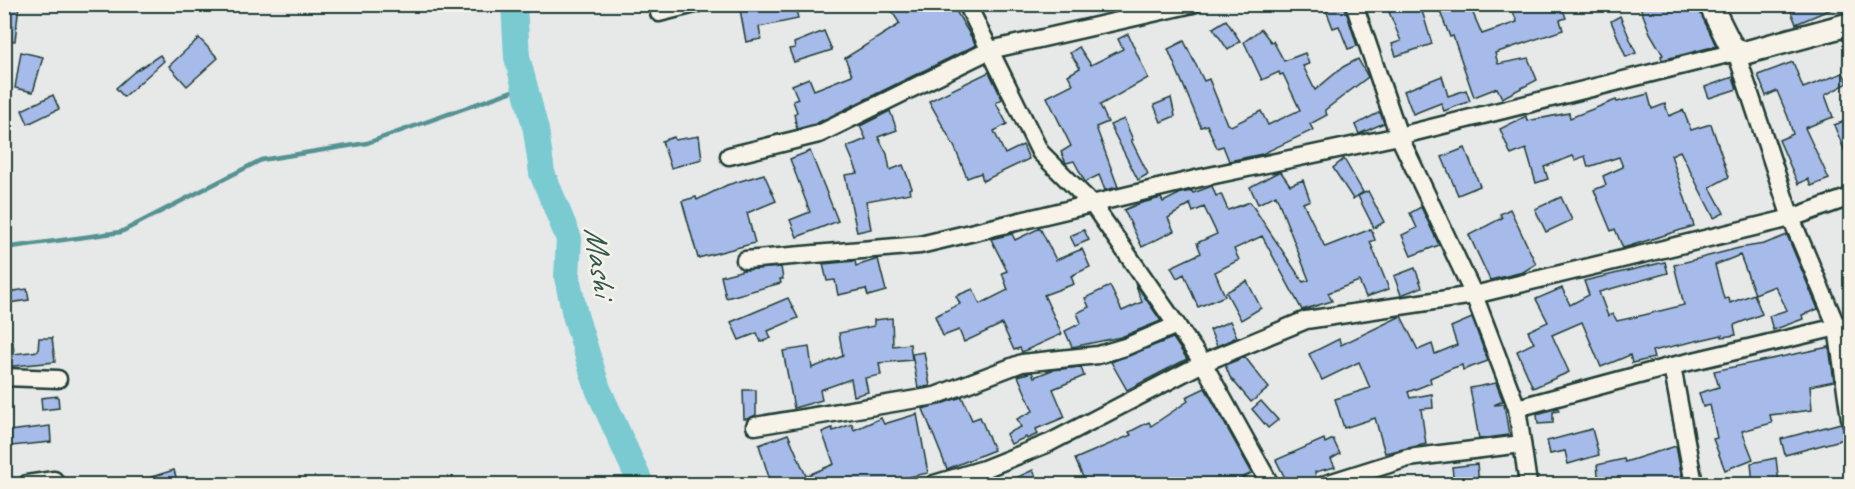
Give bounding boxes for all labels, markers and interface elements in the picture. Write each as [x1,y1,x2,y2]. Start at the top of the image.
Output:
water label: Mashi [575,224,626,306]

